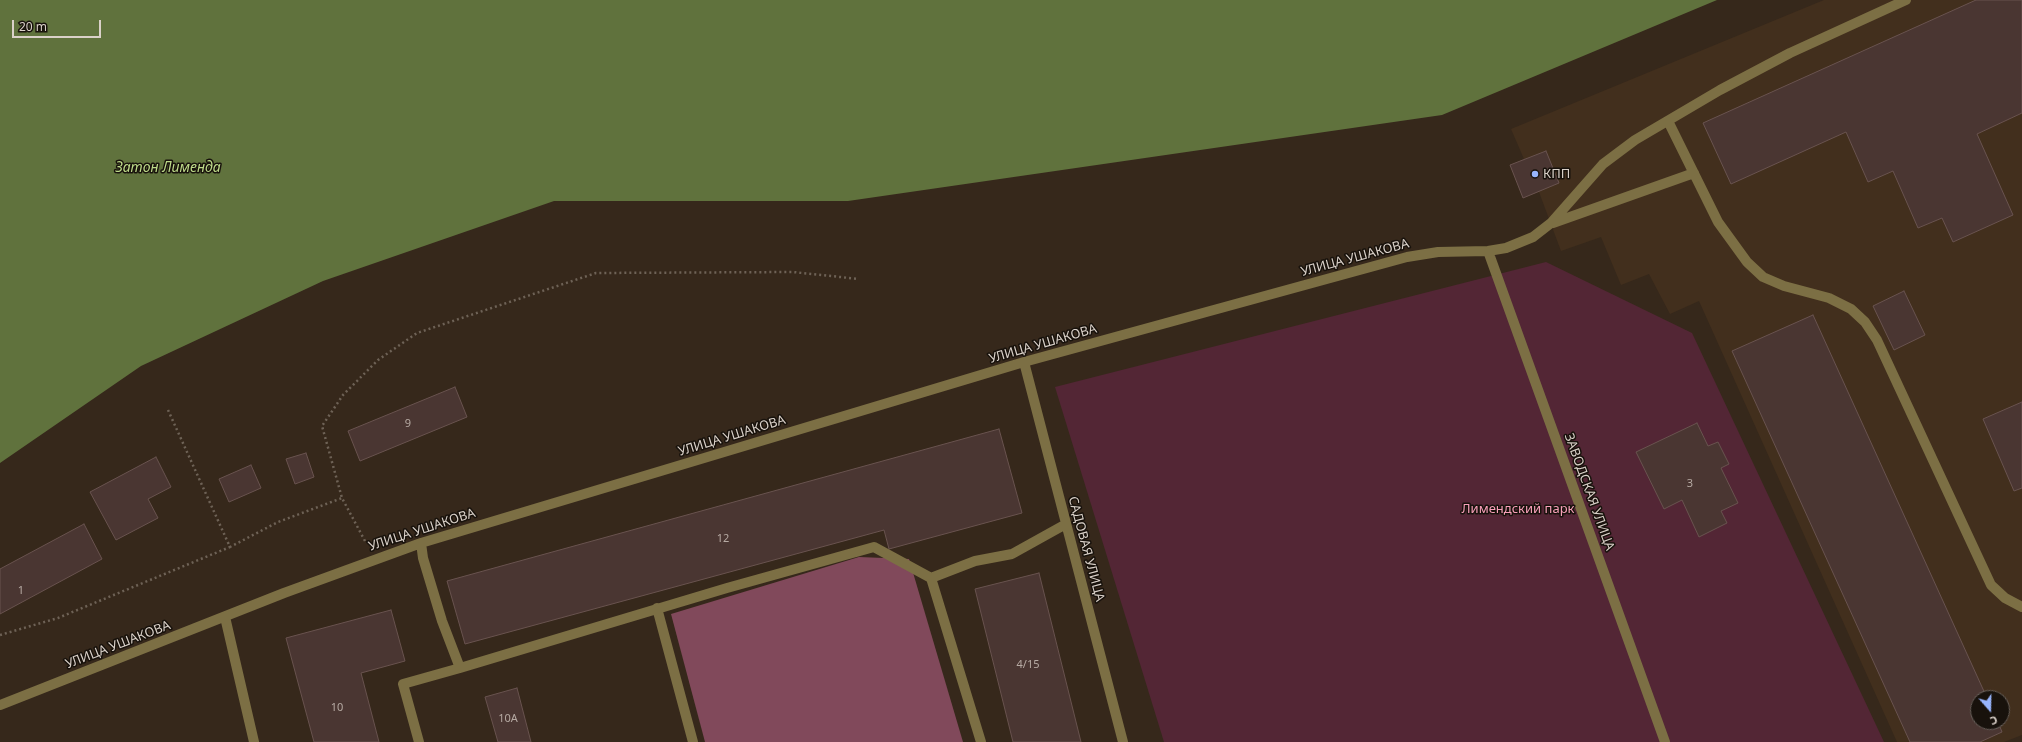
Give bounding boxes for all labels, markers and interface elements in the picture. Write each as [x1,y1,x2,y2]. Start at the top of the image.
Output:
scale bar [14,12,103,38]
text: 20 m [19,18,47,35]
water label: Затон Лименда [115,160,221,176]
place label: КПП [1543,166,1570,182]
marker: КПП [1530,169,1540,179]
street label: УЛИЦА УШАКОВА [1299,236,1411,280]
street label: УЛИЦА УШАКОВА [987,321,1099,367]
street label: УЛИЦА УШАКОВА [677,412,787,460]
house number: 9 [405,417,411,431]
street label: ЗАВОДСКАЯ УЛИЦА [1561,431,1617,553]
house number: 3 [1687,477,1693,491]
street label: САДОВАЯ УЛИЦА [1064,495,1108,603]
park label: Лимендский парк [1462,501,1574,517]
street label: УЛИЦА УШАКОВА [367,505,477,555]
house number: 12 [717,532,729,546]
house number: 1 [18,584,24,598]
street label: УЛИЦА УШАКОВА [63,618,173,672]
house number: 4/15 [1017,658,1039,672]
north arrow [1970,690,2010,730]
house number: 10 [331,701,343,715]
house number: 10А [498,712,518,726]
text: С [1988,713,2000,729]

